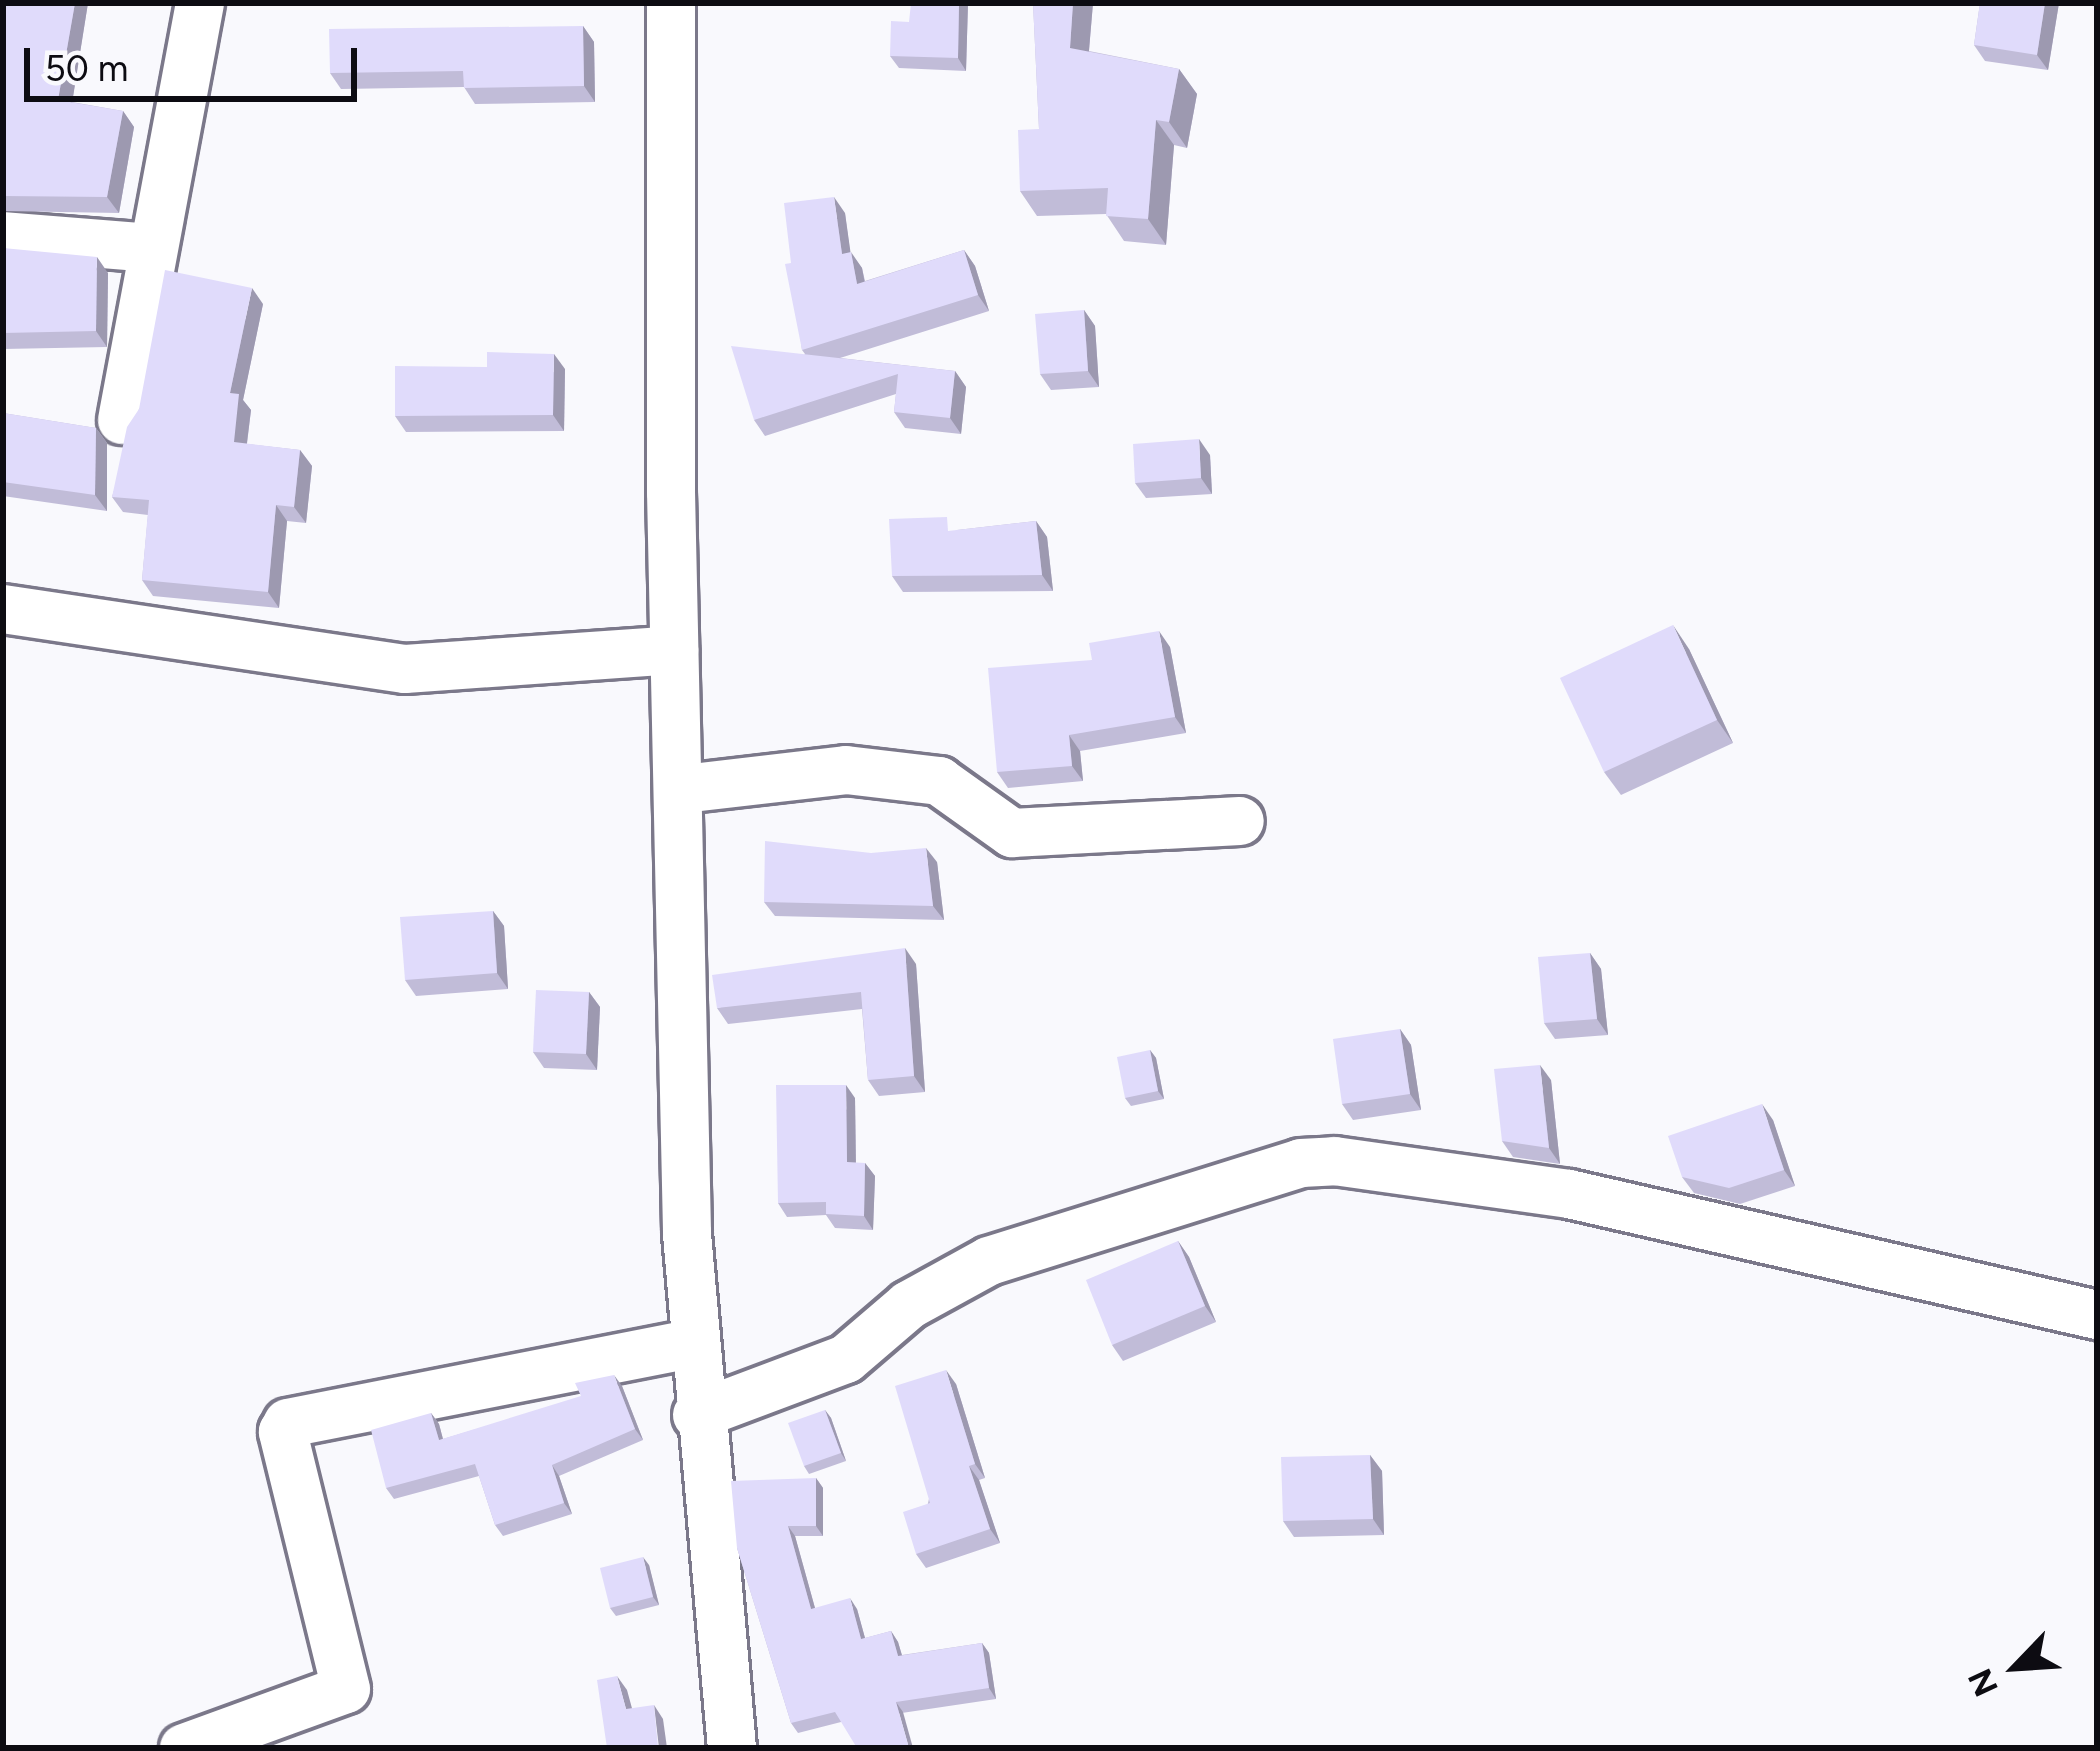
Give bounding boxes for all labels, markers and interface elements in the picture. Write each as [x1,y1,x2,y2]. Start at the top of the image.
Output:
scale bar [30,24,363,98]
text: 50 m [45,47,128,90]
north arrow [1956,1607,2076,1727]
text: N [1960,1663,2006,1702]

